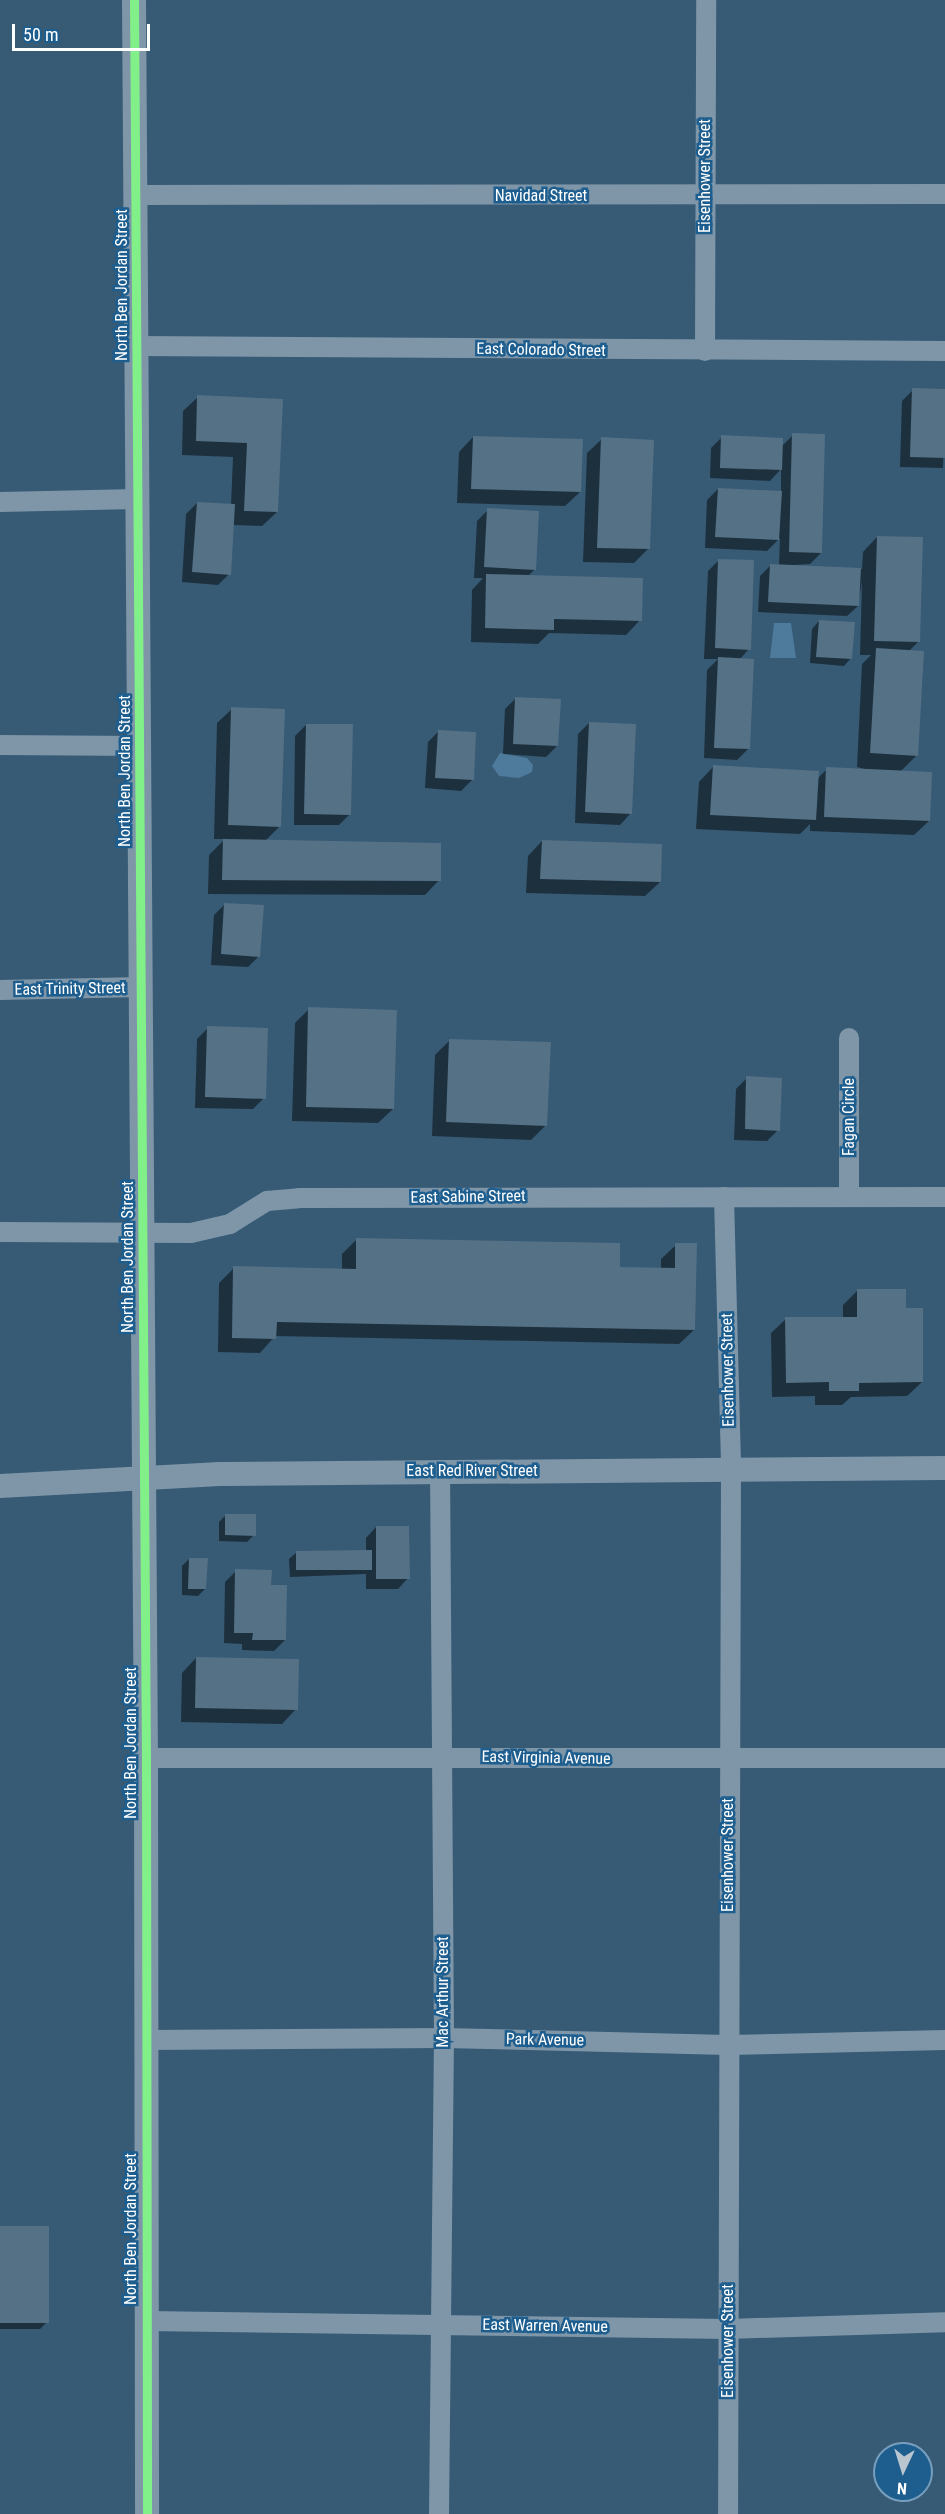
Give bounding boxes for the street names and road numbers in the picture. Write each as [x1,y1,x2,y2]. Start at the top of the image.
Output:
street label: Eisenhower Street [695,119,715,233]
street label: Navidad Street [495,186,587,206]
street label: North Ben Jordan Street [112,209,132,361]
street label: East Colorado Street [476,339,606,361]
street label: North Ben Jordan Street [115,695,135,847]
street label: East Trinity Street [14,978,126,1000]
street label: Fagan Circle [839,1078,859,1156]
street label: North Ben Jordan Street [118,1181,138,1333]
street label: East Sabine Street [410,1186,526,1208]
street label: Eisenhower Street [717,1313,739,1427]
street label: East Red River Street [406,1461,538,1481]
street label: North Ben Jordan Street [121,1667,141,1819]
street label: East Virginia Avenue [481,1747,611,1769]
street label: Eisenhower Street [718,1798,738,1912]
street label: Mac Arthur Street [433,1936,453,2048]
street label: Park Avenue [506,2030,584,2050]
street label: North Ben Jordan Street [121,2153,141,2305]
street label: Eisenhower Street [718,2284,738,2398]
street label: East Warren Avenue [482,2315,608,2337]

